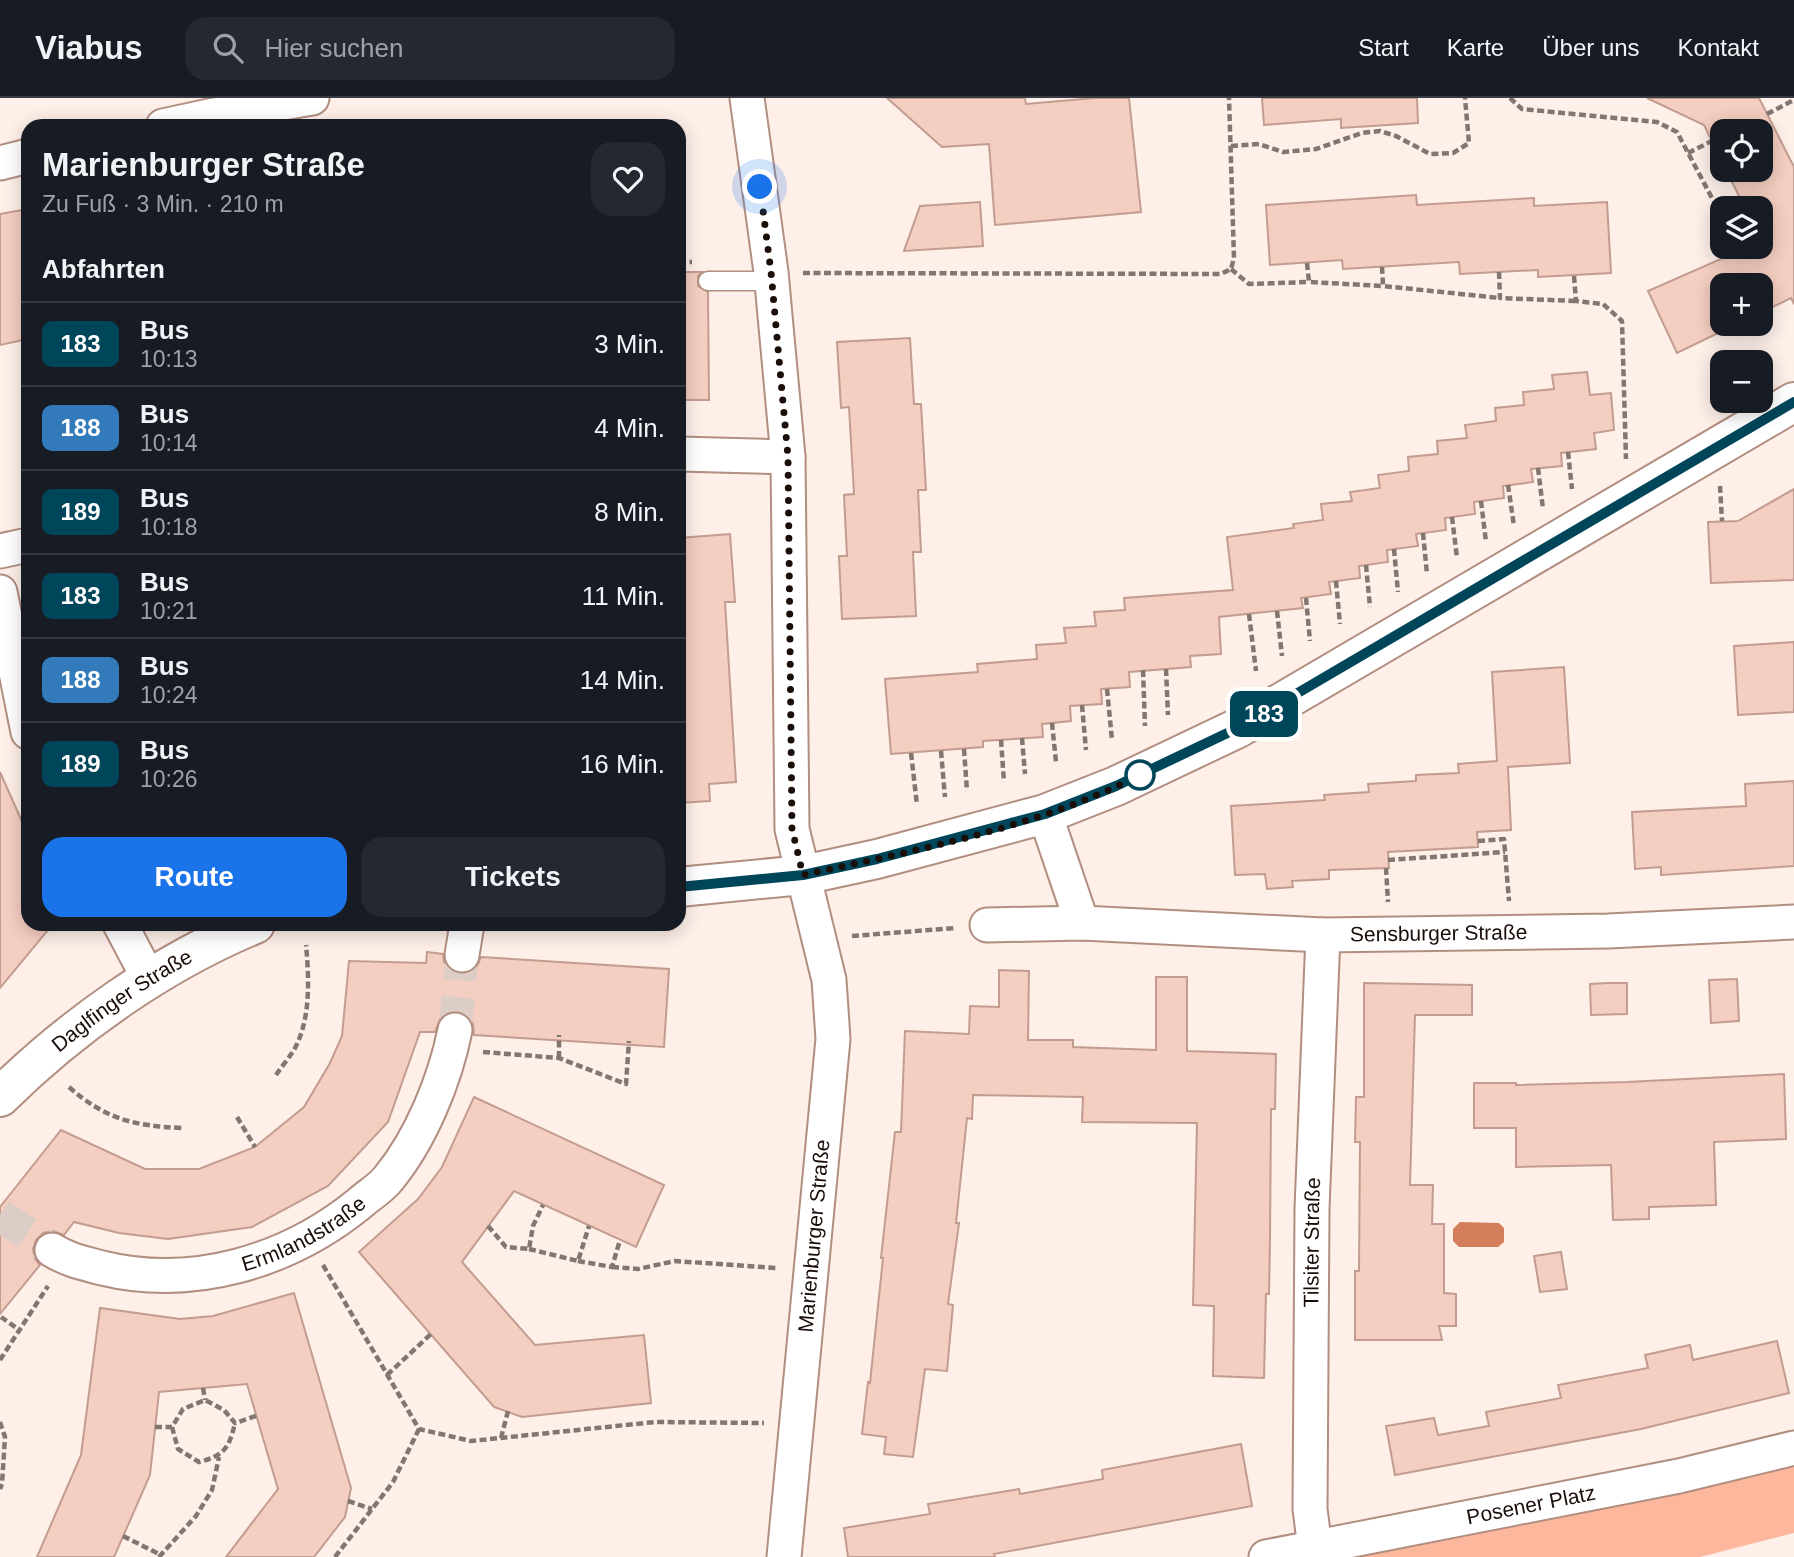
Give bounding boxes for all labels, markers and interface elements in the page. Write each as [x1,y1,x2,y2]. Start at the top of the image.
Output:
search box [185,17,675,80]
text: Viabus [35,29,143,66]
icon: search [209,29,247,67]
text: Hier suchen [265,33,403,63]
text: Start [1358,34,1409,61]
text: Karte [1447,34,1504,61]
text: Über uns [1542,34,1640,61]
text: Kontakt [1678,34,1759,61]
map controls [1710,119,1773,413]
button: locate [1710,119,1773,182]
button: heart [591,142,665,216]
text: Marienburger Straße [42,146,365,183]
your location [742,169,777,204]
text: Zu Fuß · 3 Min. · 210 m [42,191,284,217]
button: layers [1710,196,1773,259]
text: Abfahrten [42,254,165,284]
button: + [1710,273,1773,336]
text: Bus [140,315,189,345]
text: 3 Min. [594,329,665,359]
text: 183 [60,330,101,357]
text: 10:13 [140,346,198,372]
button: − [1710,350,1773,413]
text: Bus [140,399,189,429]
text: 4 Min. [594,413,665,443]
text: 188 [60,414,101,441]
text: 10:14 [140,430,198,456]
text: Bus [140,483,189,513]
text: 8 Min. [594,497,665,527]
text: 189 [60,498,101,525]
text: 10:18 [140,514,198,540]
text: Bus [140,567,189,597]
text: 11 Min. [582,581,665,611]
text: 183 [60,582,101,609]
text: 10:21 [140,598,198,624]
text: Bus [140,651,189,681]
text: 14 Min. [580,665,665,695]
text: 188 [60,666,101,693]
text: 10:24 [140,682,198,708]
line badge: 183 [1224,691,1304,737]
text: 183 [1244,700,1284,727]
text: Bus [140,735,189,765]
text: 16 Min. [580,749,665,779]
text: 189 [60,750,101,777]
unlabelled marker [1125,760,1155,790]
text: 10:26 [140,766,198,792]
button: Route [42,837,347,917]
button: Tickets [361,837,665,917]
street label: Sensburger Straße [1350,920,1528,946]
street label: Daglfinger Straße [47,944,196,1056]
street label: Marienburger Straße [794,1138,833,1333]
street label: Tilsiter Straße [1299,1177,1324,1307]
street label: Ermlandstraße [239,1191,370,1275]
street label: Posener Platz [1464,1481,1597,1528]

